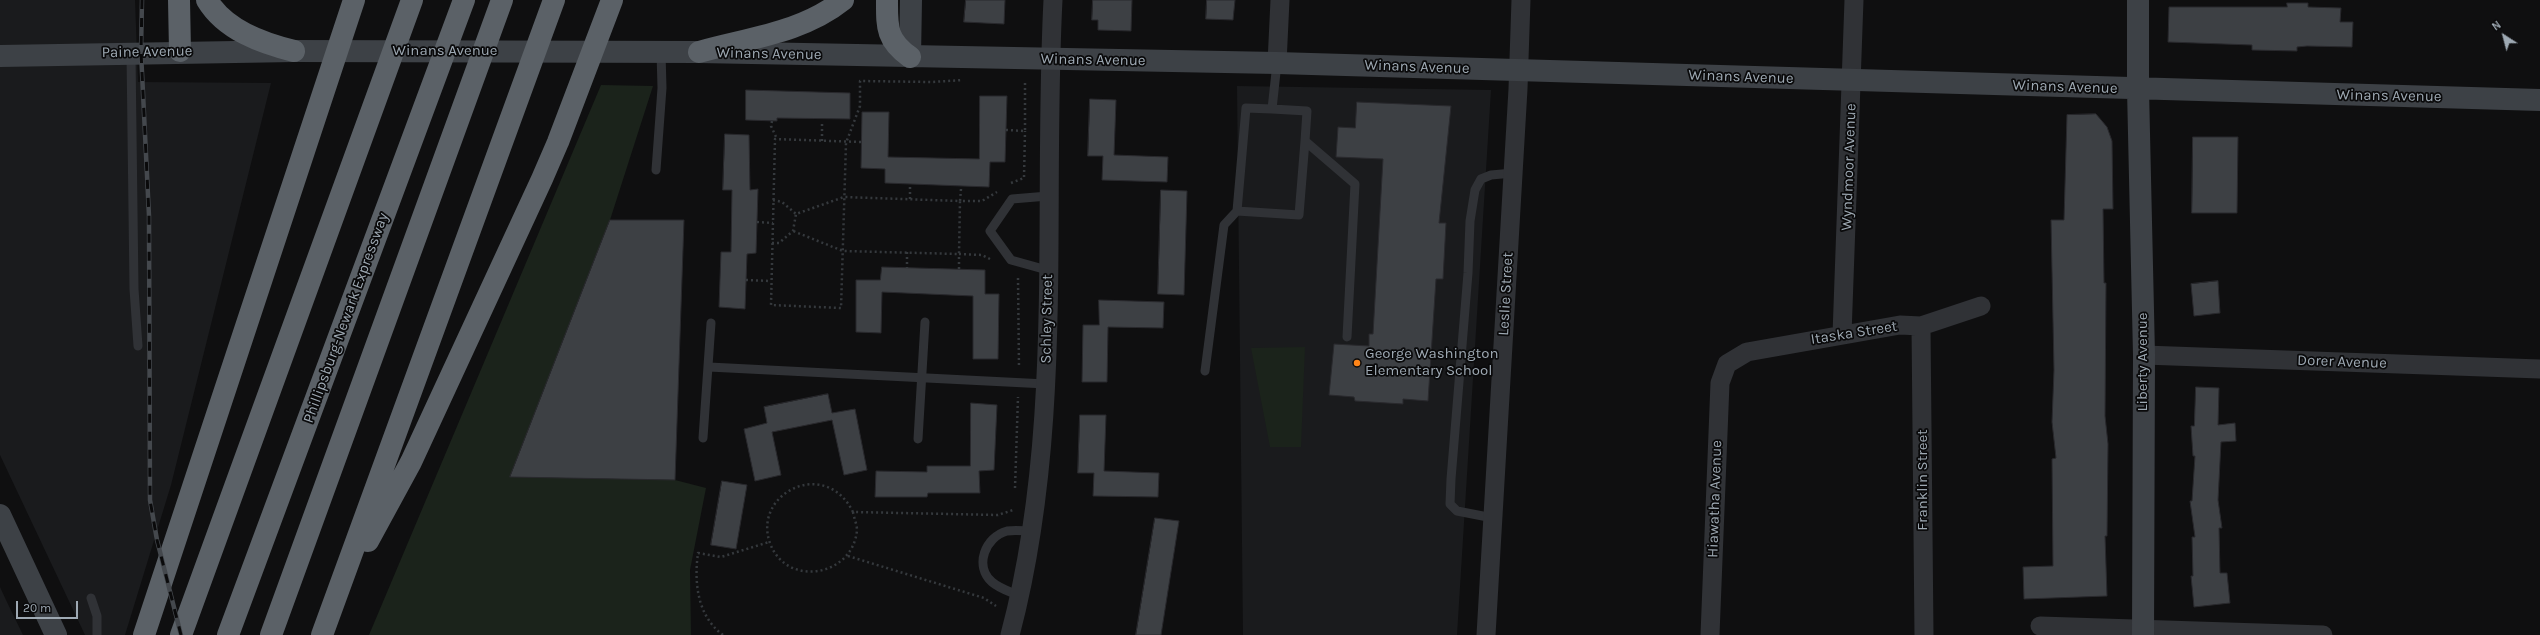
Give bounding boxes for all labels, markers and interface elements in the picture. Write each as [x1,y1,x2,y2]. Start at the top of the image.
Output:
north arrow [2484,16,2524,56]
text: N [2490,18,2504,33]
street label: Paine Avenue [101,42,193,62]
street label: Winans Avenue [392,42,498,60]
street label: Winans Avenue [716,44,822,64]
street label: Winans Avenue [1040,50,1146,70]
street label: Winans Avenue [1364,56,1470,78]
street label: Winans Avenue [1688,66,1794,88]
street label: Winans Avenue [2012,76,2118,98]
street label: Winans Avenue [2336,86,2442,106]
street label: Wyndmoor Avenue [1838,103,1860,231]
street label: Phillipsburg-Newark Expressway [299,210,393,426]
street label: Leslie Street [1495,252,1517,336]
street label: Schley Street [1037,274,1057,364]
street label: Liberty Avenue [2134,312,2152,412]
street label: Itaska Street [1809,317,1899,349]
place label: George Washington Elementary School [1365,345,1498,380]
street label: Dorer Avenue [2297,351,2387,373]
marker: George Washington Elementary School [1352,358,1362,368]
street label: Franklin Street [1914,429,1932,531]
street label: Hiawatha Avenue [1704,440,1726,558]
scale bar [18,593,80,619]
text: 20 m [23,601,51,615]

